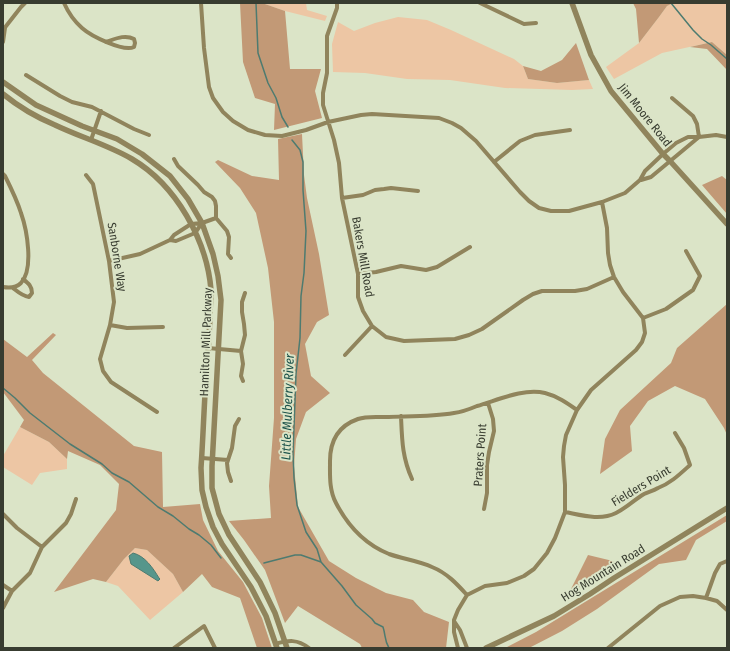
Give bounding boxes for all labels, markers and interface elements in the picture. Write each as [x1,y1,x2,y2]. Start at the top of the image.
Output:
street label: Jim Moore Road [615,81,675,149]
street label: Bakers Mill Road [349,216,377,298]
street label: Sanborne Way [105,221,129,293]
street label: Hamilton Mill Parkway [197,287,215,396]
water label: Little Mulberry River [278,353,297,461]
street label: Praters Point [471,423,489,487]
street label: Fielders Point [609,463,673,509]
street label: Hog Mountain Road [558,542,648,604]

